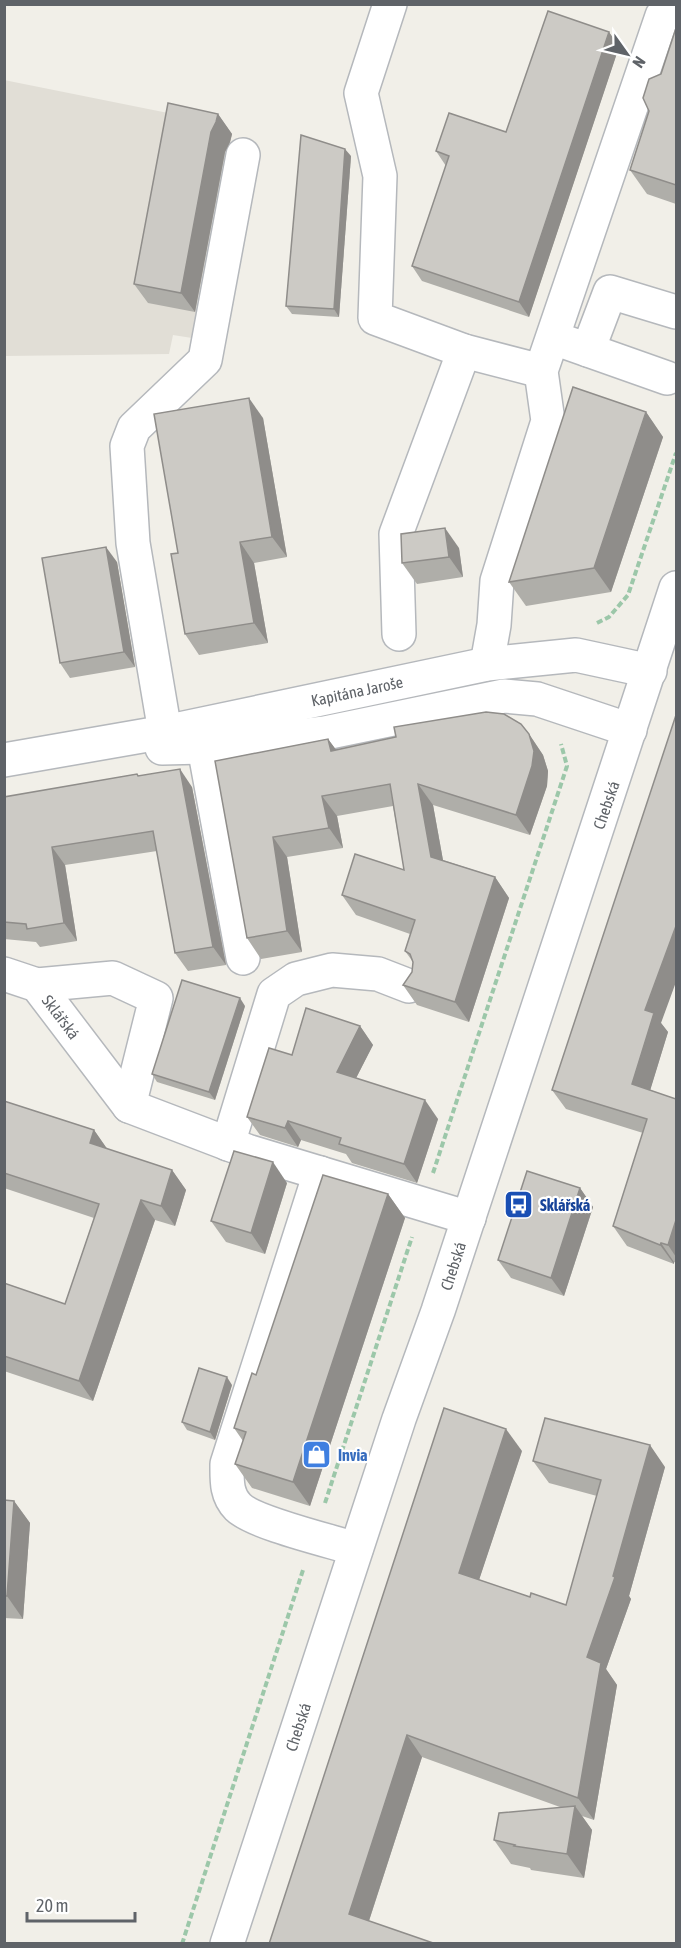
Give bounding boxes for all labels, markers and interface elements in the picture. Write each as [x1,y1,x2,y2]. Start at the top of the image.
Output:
north arrow [597,24,657,84]
text: N [629,53,650,71]
street label: Kapitána Jaroše [309,672,405,710]
street label: Chebská [589,778,623,832]
street label: Sklářská [39,991,83,1043]
bus stop icon: Sklářská [503,1189,535,1221]
place label: Sklářská [540,1196,590,1214]
street label: Chebská [437,1239,469,1293]
shop icon: Invia [301,1439,333,1471]
place label: Invia [338,1446,368,1464]
street label: Chebská [282,1700,314,1754]
scale bar [27,1885,135,1923]
text: 20 m [36,1895,68,1916]

